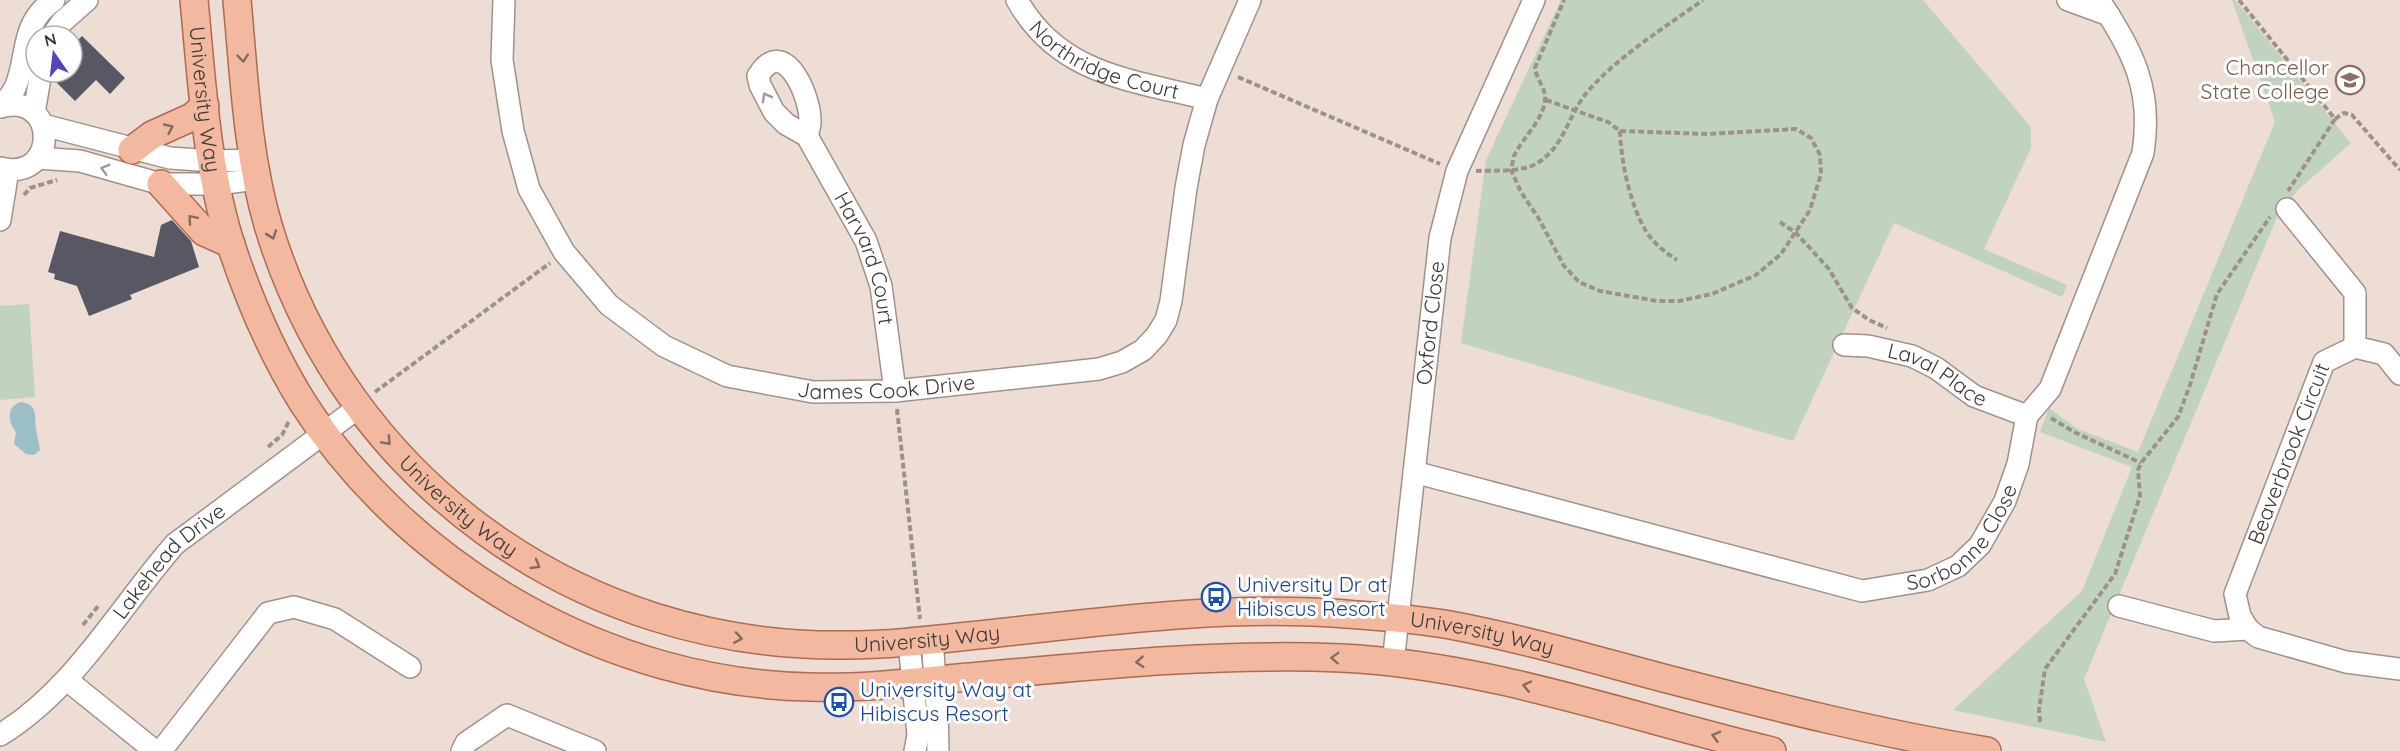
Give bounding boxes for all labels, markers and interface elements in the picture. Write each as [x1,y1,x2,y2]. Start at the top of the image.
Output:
street label: Northridge Court [1024,15,1182,104]
north arrow [24,24,84,84]
street label: University Way [185,25,227,174]
text: N [42,28,58,51]
one-way arrow [236,54,249,63]
place label: Chancellor State College [2201,54,2329,104]
school or university icon: Chancellor State College [2334,64,2366,96]
one-way arrow [762,93,773,103]
one-way arrow [162,124,173,136]
one-way arrow [100,164,111,176]
street label: Harvard Court [829,187,900,326]
one-way arrow [188,215,199,226]
one-way arrow [264,229,277,240]
street label: Oxford Close [1410,260,1449,386]
street label: Laval Place [1885,337,1990,412]
street label: Beaverbrook Circuit [2241,359,2334,548]
street label: James Cook Drive [796,368,976,404]
one-way arrow [379,434,390,445]
street label: University Way [394,449,523,562]
street label: Sorbonne Close [1904,481,2022,595]
street label: Lakehead Drive [106,497,230,624]
one-way arrow [530,558,540,570]
place label: University Dr at Hibiscus Resort [1237,571,1387,621]
bus stop icon: University Dr at Hibiscus Resort [1200,581,1232,613]
street label: University Way [1409,605,1557,660]
street label: University Way [854,619,1001,657]
one-way arrow [732,631,742,644]
one-way arrow [1330,652,1339,664]
one-way arrow [1135,656,1144,669]
place label: University Way at Hibiscus Resort [860,676,1032,726]
one-way arrow [1523,680,1533,693]
bus stop icon: University Way at Hibiscus Resort [823,686,855,718]
one-way arrow [1711,731,1721,744]

